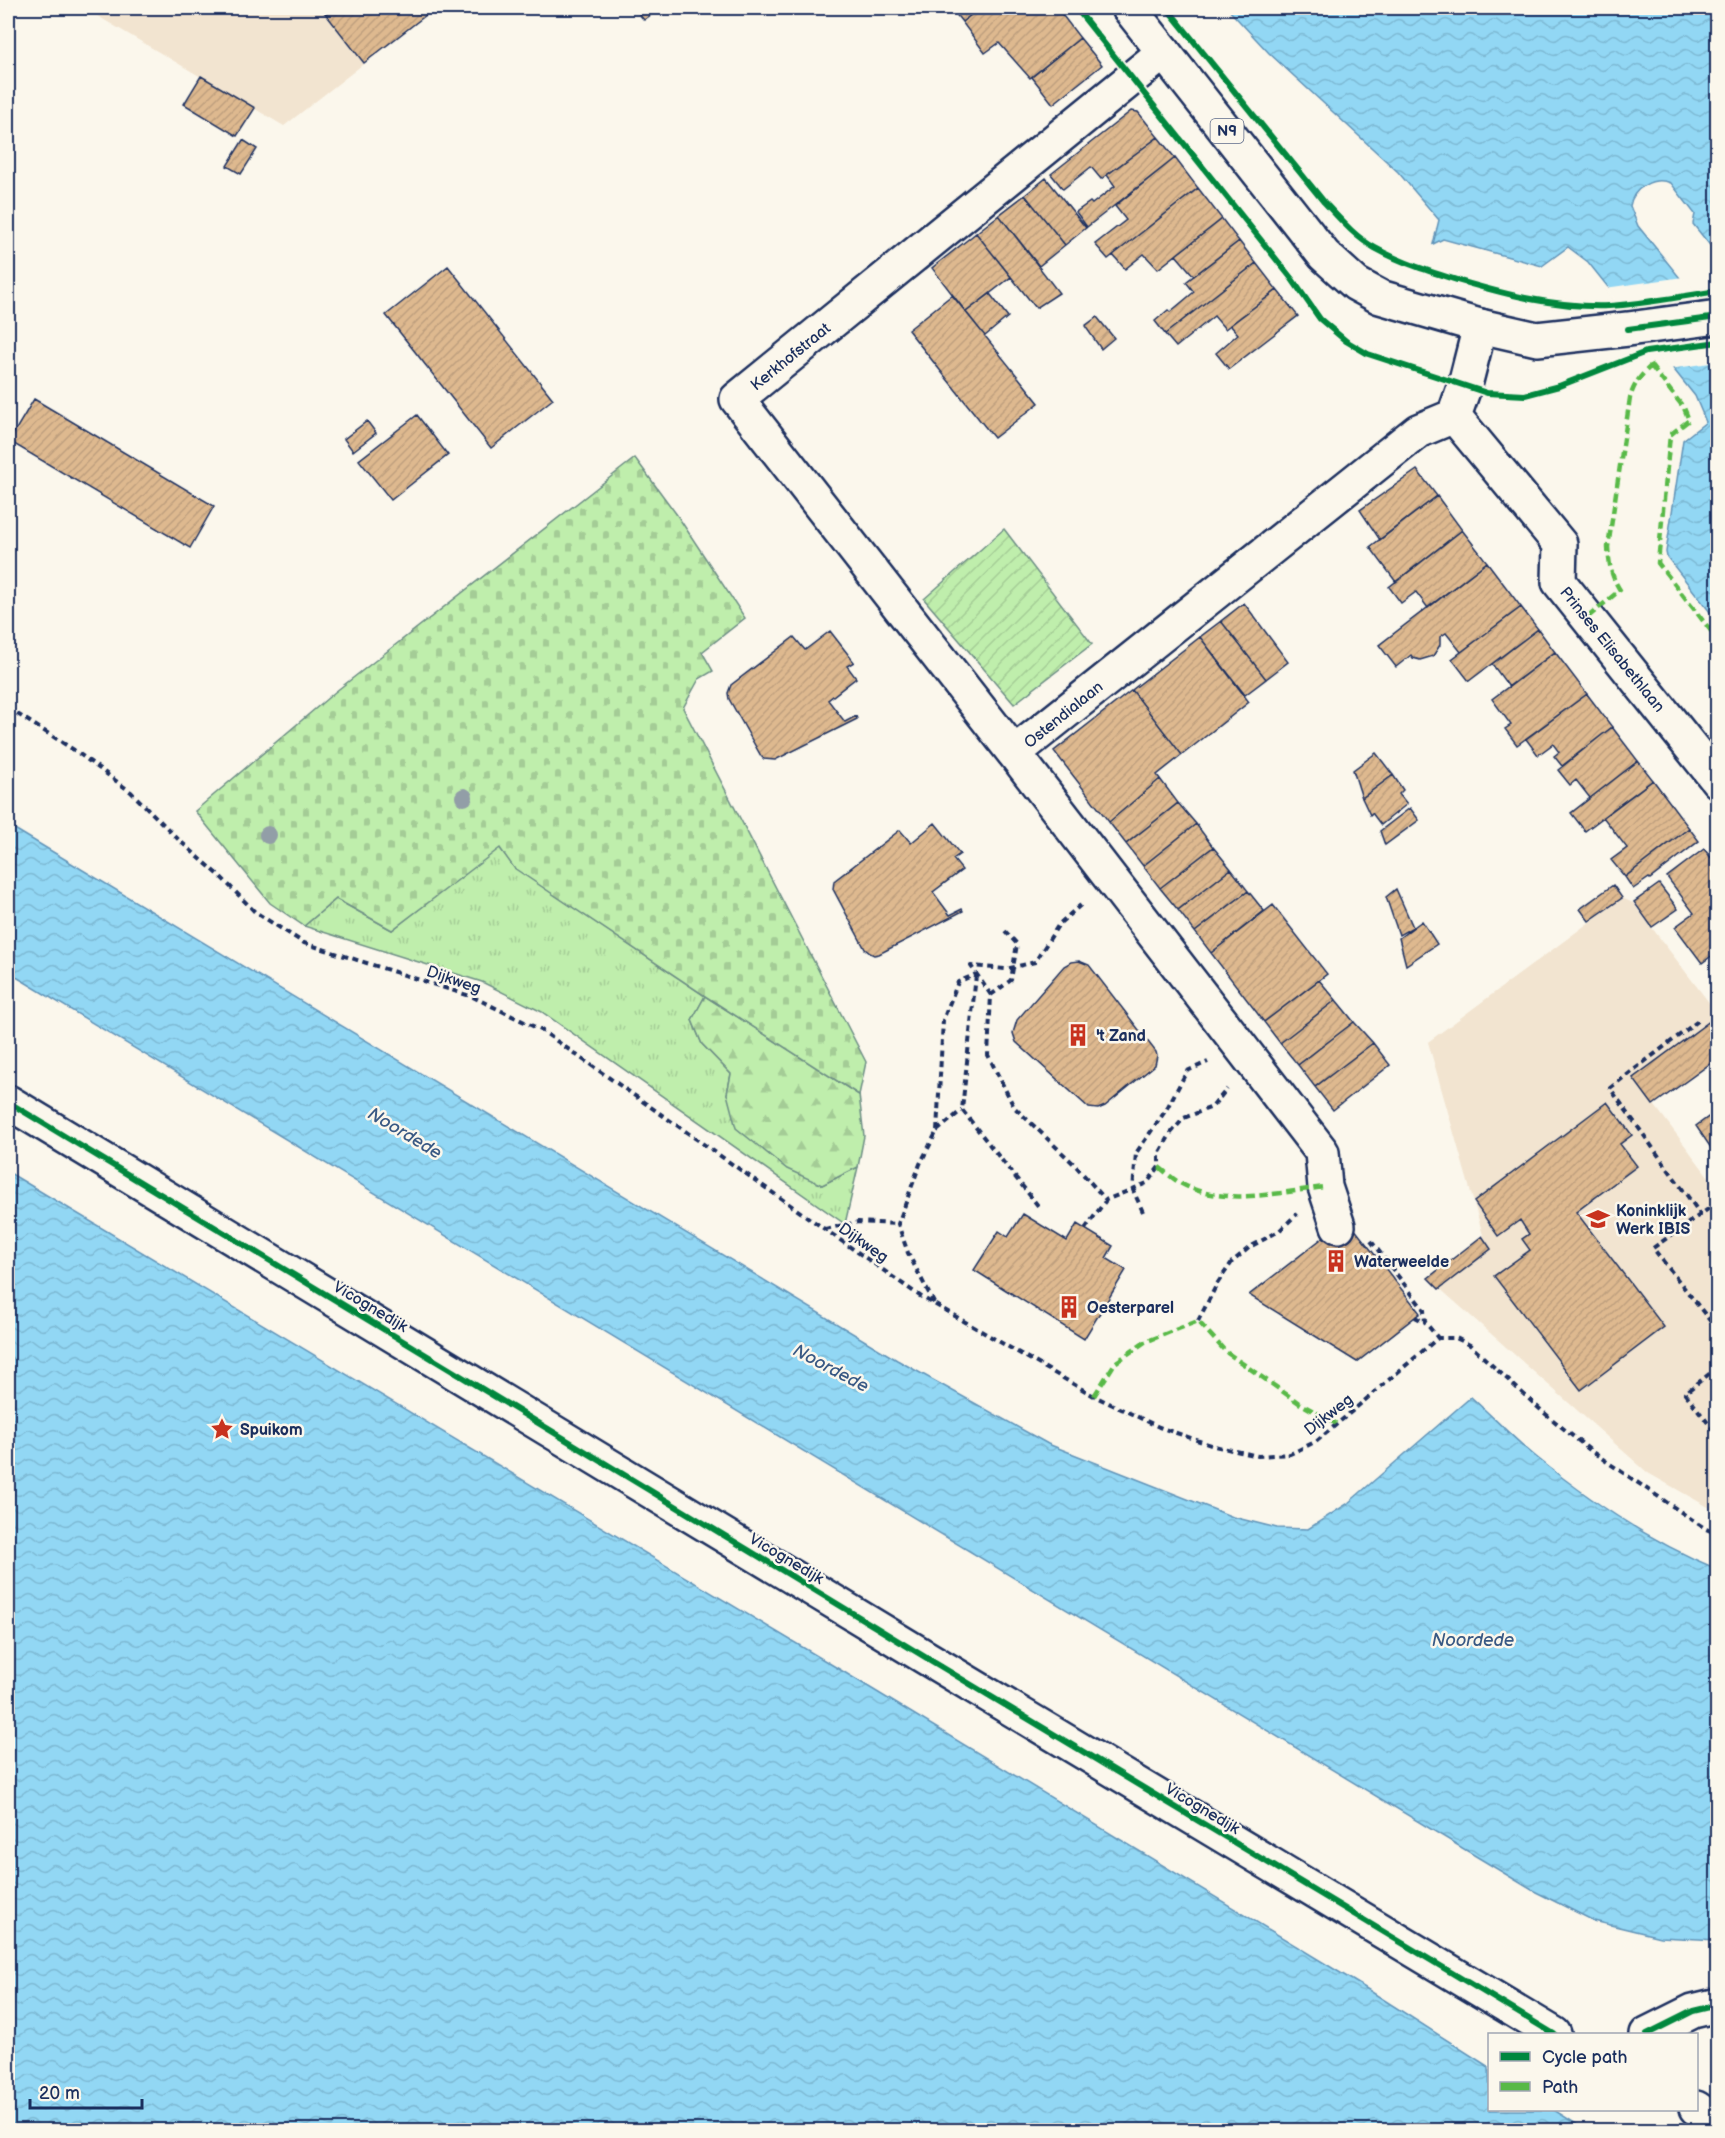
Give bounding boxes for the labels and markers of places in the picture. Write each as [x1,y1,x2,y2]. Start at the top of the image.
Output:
building icon: 't Zand [1065,1022,1091,1048]
place label: 't Zand [1096,1027,1146,1046]
place label: Koninklijk Werk IBIS [1616,1202,1690,1239]
school or university icon: Koninklijk Werk IBIS [1585,1206,1611,1232]
building icon: Waterweelde [1323,1248,1349,1274]
place label: Waterweelde [1354,1253,1449,1272]
building icon: Oesterparel [1056,1294,1082,1320]
place label: Oesterparel [1087,1299,1174,1318]
place icon: Spuikom [209,1416,235,1442]
place label: Spuikom [240,1421,303,1440]

